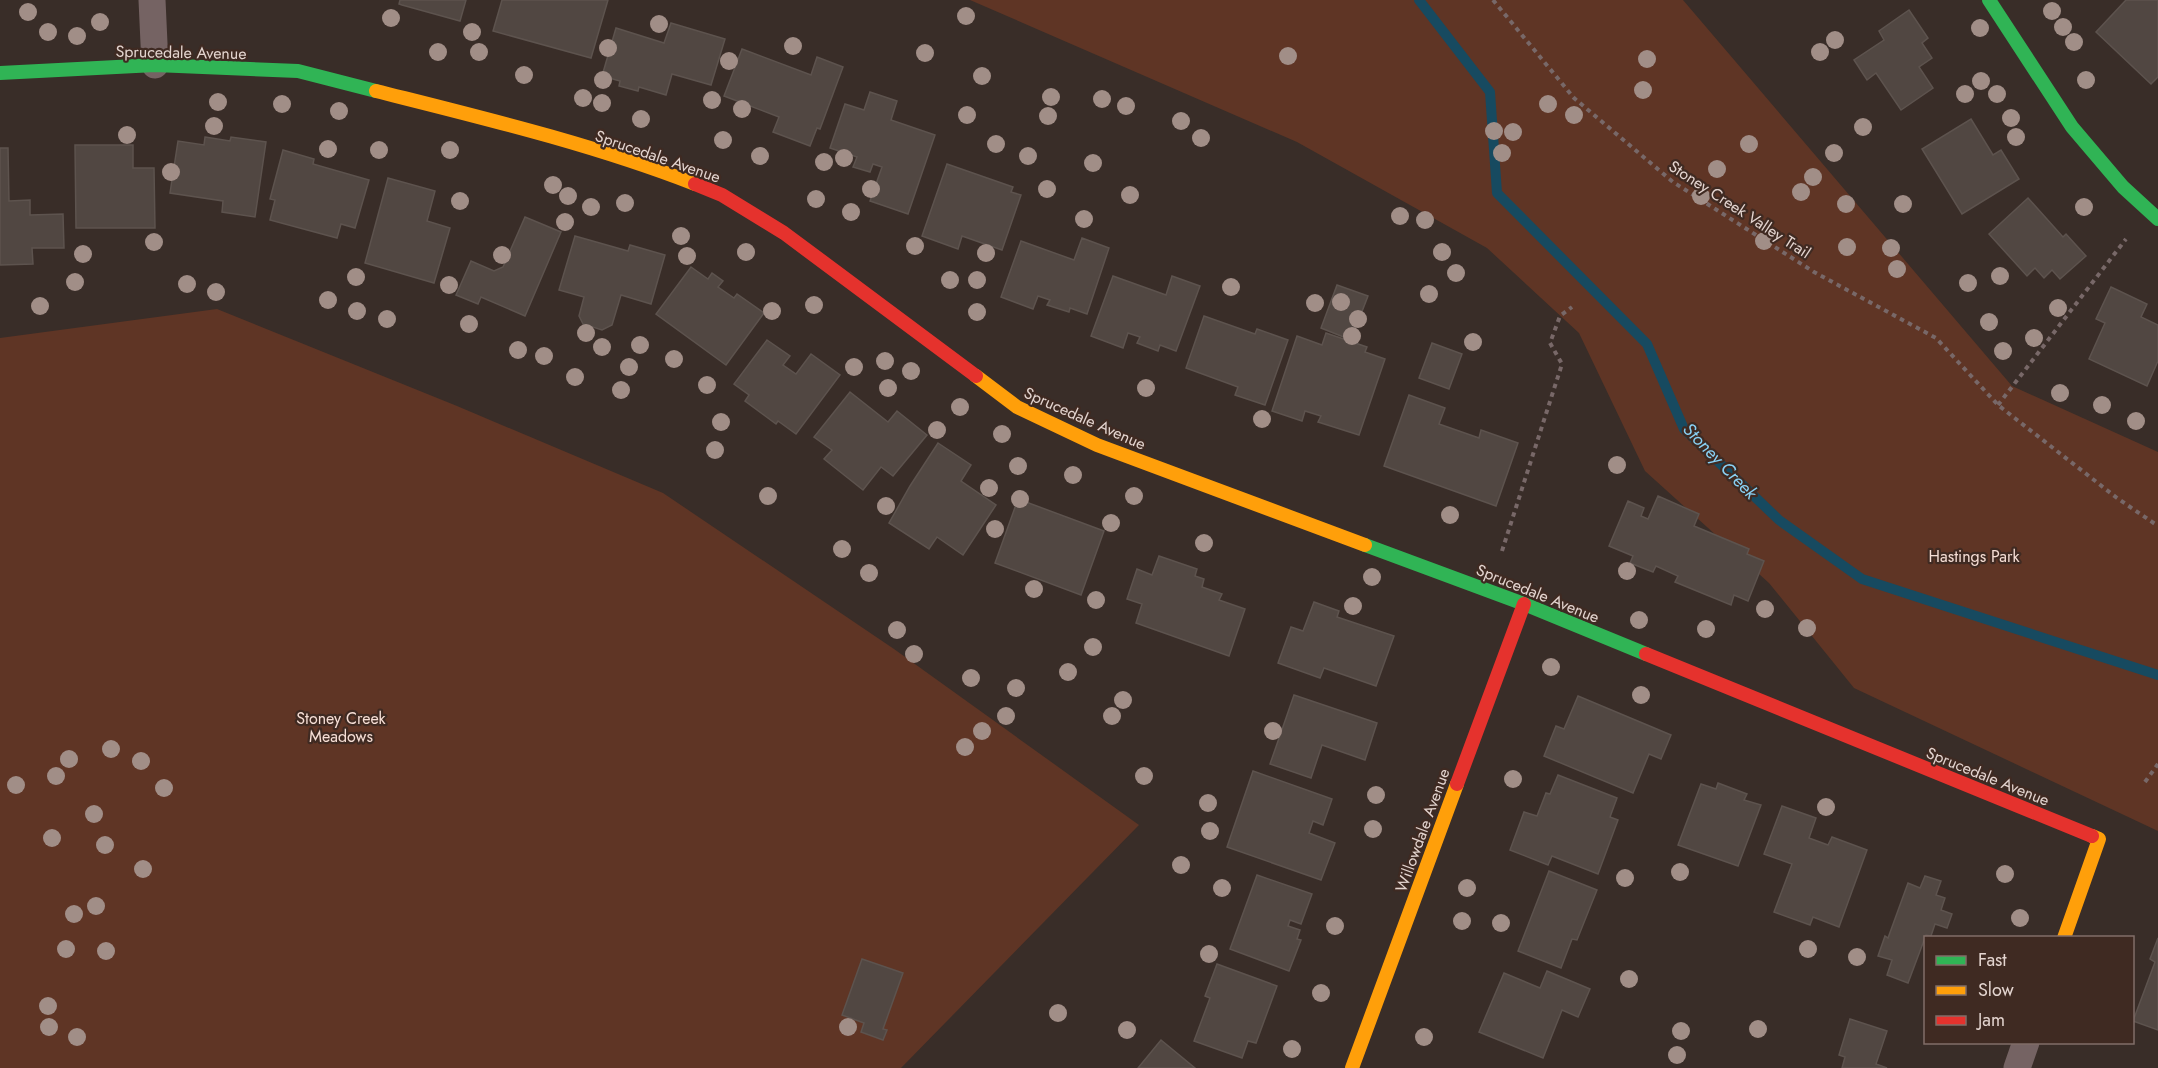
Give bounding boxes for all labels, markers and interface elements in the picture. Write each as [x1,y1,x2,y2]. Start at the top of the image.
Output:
street label: Sprucedale Avenue [115,40,247,65]
street label: Sprucedale Avenue [592,124,724,189]
street label: Stoney Creek Valley Trail [1664,155,1815,264]
street label: Sprucedale Avenue [1020,381,1149,456]
water label: Stoney Creek [1677,417,1764,506]
park label: Hastings Park [1929,545,2020,568]
street label: Sprucedale Avenue [1473,558,1603,629]
park label: Stoney Creek Meadows [296,707,387,748]
street label: Sprucedale Avenue [1923,741,2053,812]
street label: Willowdale Avenue [1389,765,1456,895]
legend [1924,936,2134,1044]
text: Fast [1978,947,2007,973]
text: Slow [1978,977,2015,1003]
text: Jam [1976,1007,2005,1033]

